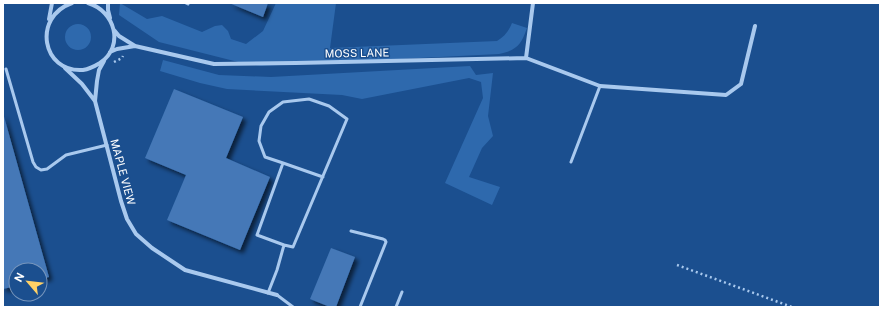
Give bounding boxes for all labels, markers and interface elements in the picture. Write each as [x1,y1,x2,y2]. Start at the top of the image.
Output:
street label: MOSS LANE [325,46,390,60]
street label: MAPLE VIEW [108,138,138,207]
north arrow [8,262,48,302]
text: N [12,271,26,284]

